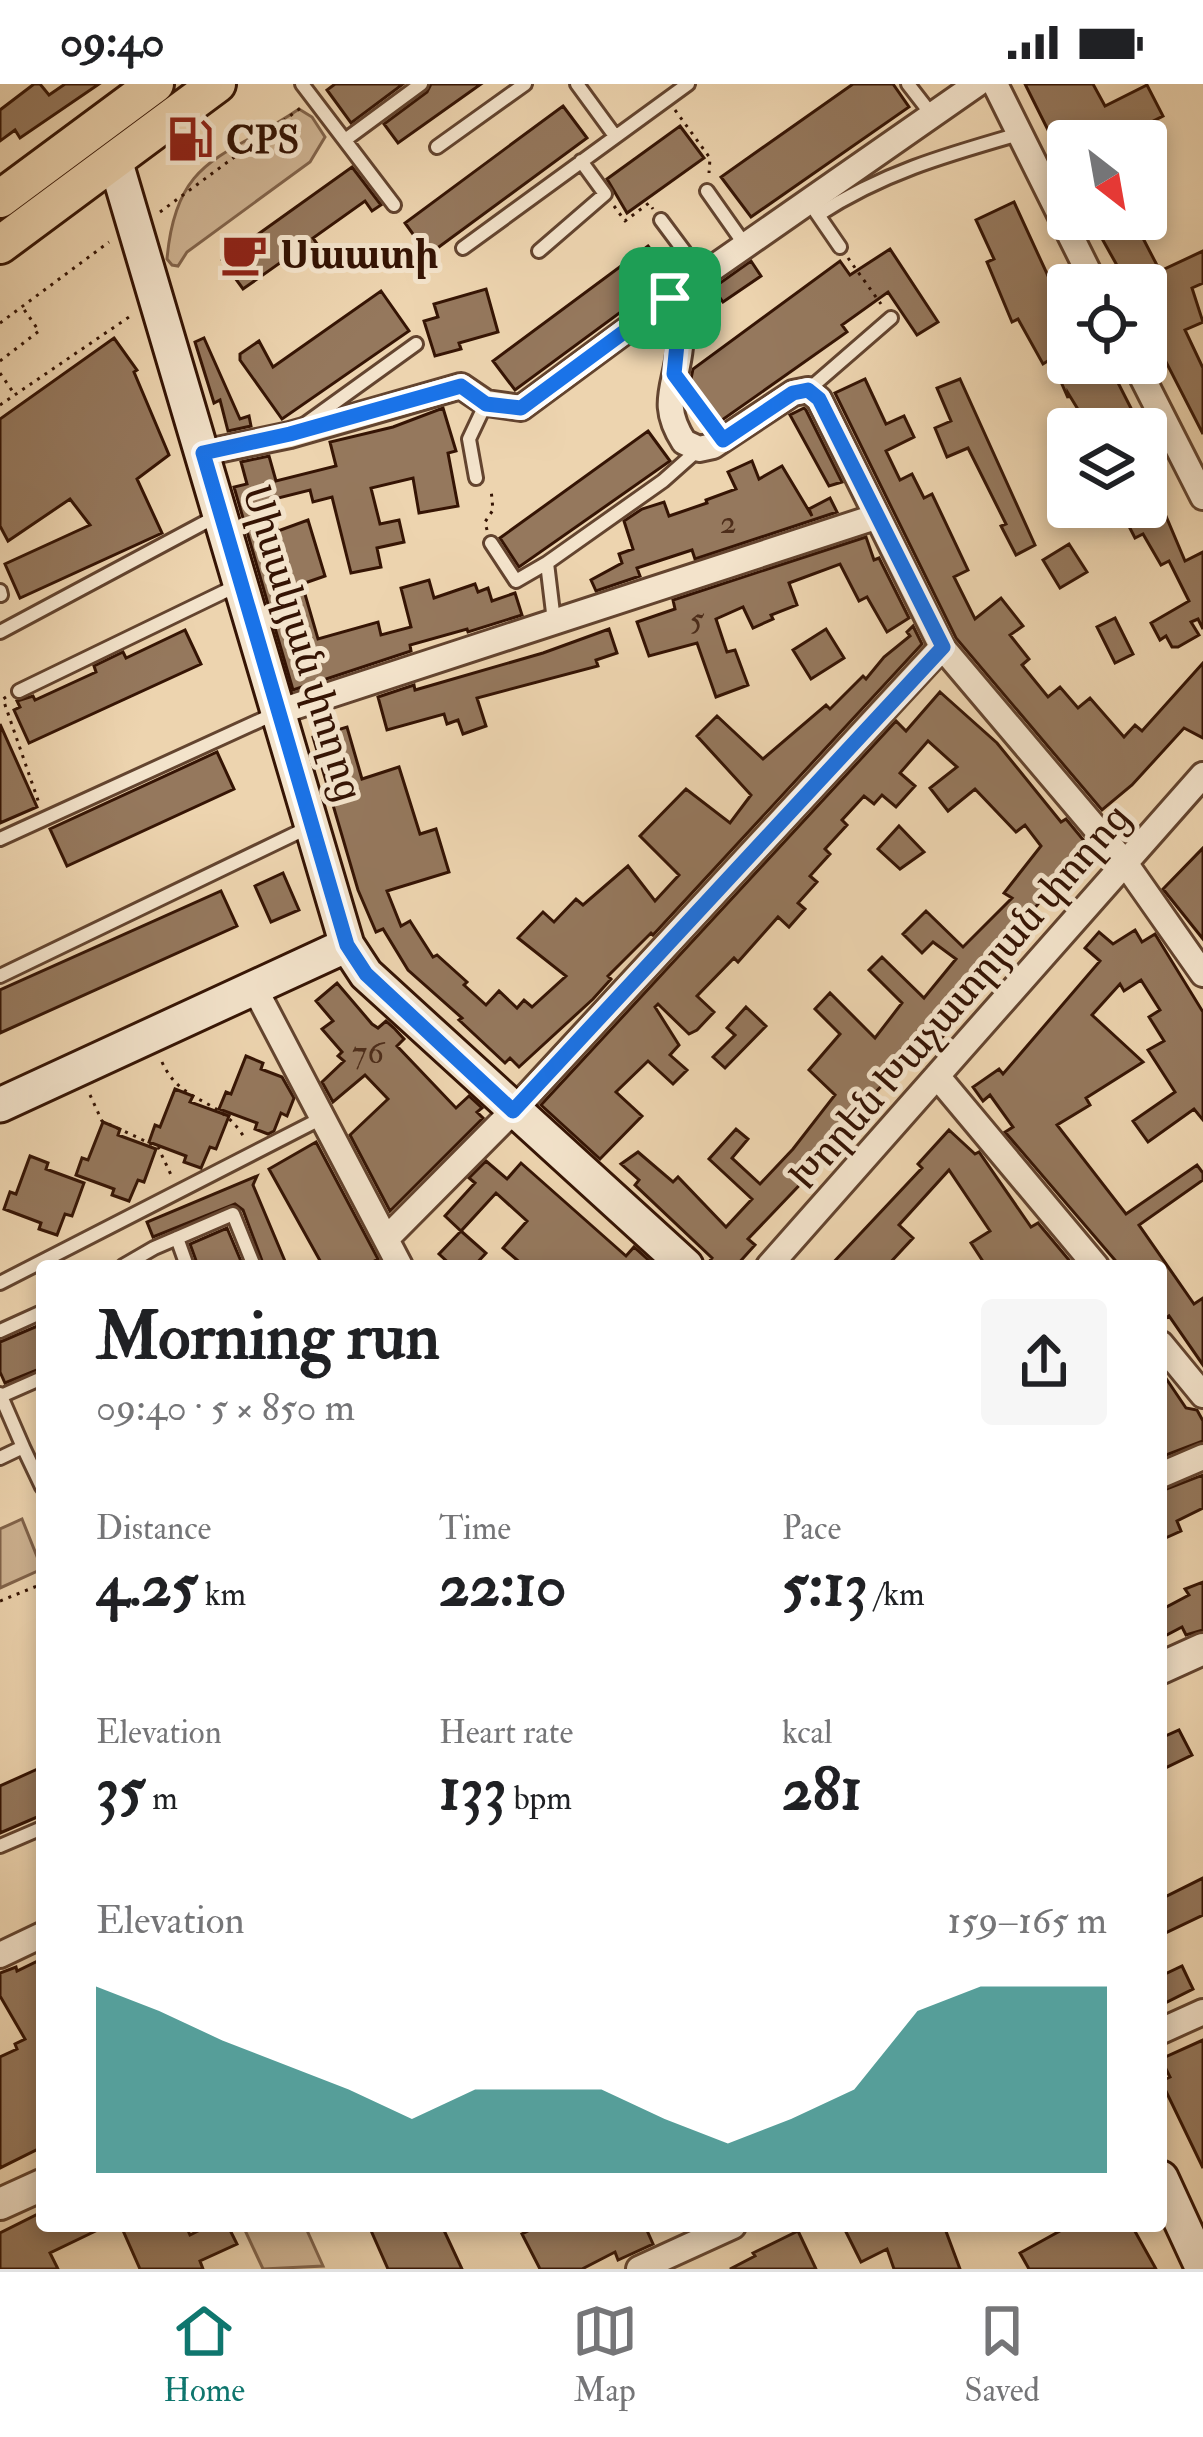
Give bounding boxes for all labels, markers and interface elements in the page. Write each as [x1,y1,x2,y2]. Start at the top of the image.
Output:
text: 09:40 [60,14,165,70]
fuel station icon: CPS [165,114,215,164]
place label: CPS [226,116,299,165]
north arrow [1047,120,1167,240]
map controls [1047,120,1167,528]
cafe icon: Սաատի [219,229,269,279]
place label: Սաատի [280,231,438,280]
pin [619,247,721,349]
button: locate [1047,264,1167,384]
icon: arrive [637,265,703,331]
button: layers [1047,408,1167,528]
street label: Սիսակյան փողոց [231,480,374,807]
house number: 2 [720,502,736,543]
house number: 5 [690,599,705,640]
street label: Խորեն Խաչատրյան փողոց [779,794,1141,1200]
house number: 76 [352,1032,386,1073]
text: Morning run [96,1296,440,1379]
button: share [981,1299,1107,1425]
text: 09:40 · 5 × 850 m [96,1383,355,1432]
text: Distance [96,1508,211,1549]
text: Time [439,1508,511,1549]
text: Pace [782,1508,841,1549]
text: 4.25 [96,1549,198,1624]
text: 22:10 [439,1549,567,1624]
text: 5:13 [782,1549,868,1624]
text: km [198,1574,246,1615]
text: /km [868,1574,925,1615]
text: Elevation [96,1712,222,1753]
text: Heart rate [439,1712,573,1753]
text: kcal [782,1712,833,1753]
text: 35 [96,1753,145,1828]
text: 133 [439,1753,506,1828]
text: 281 [782,1753,862,1828]
text: m [145,1778,178,1819]
text: bpm [506,1778,572,1819]
text: Elevation [96,1896,245,1945]
text: 159–165 m [947,1896,1107,1945]
tab: Home [163,2298,245,2411]
tab: Map [572,2298,638,2411]
tab: Saved [964,2298,1040,2411]

